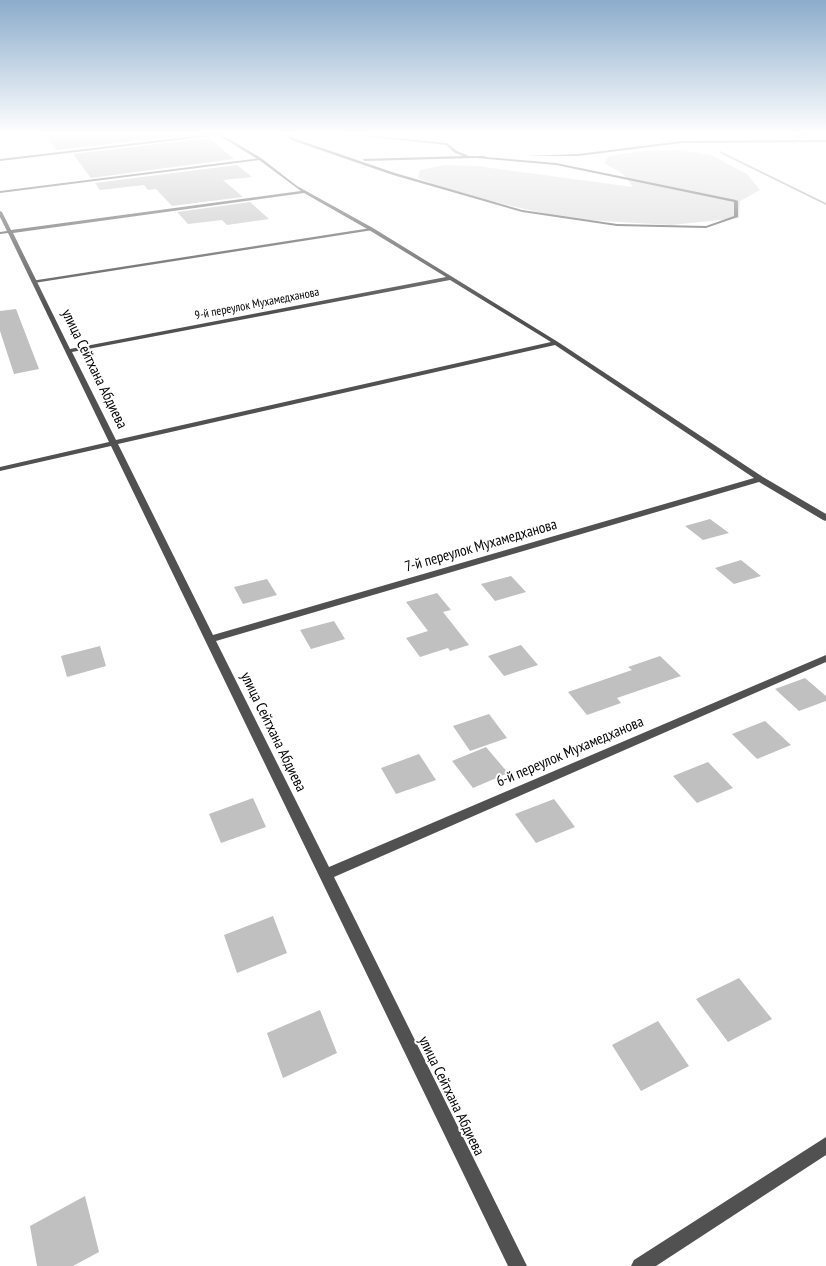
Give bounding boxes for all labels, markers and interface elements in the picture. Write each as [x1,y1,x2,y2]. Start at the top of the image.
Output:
street label: 9-й переулок Мухамедханова [194,285,320,323]
street label: улица Сейтхана Абдиева [57,306,131,432]
street label: 7-й переулок Мухамедханова [403,516,559,576]
street label: улица Сейтхана Абдиева [236,669,310,795]
street label: 6-й переулок Мухамедханова [494,713,646,791]
street label: улица Сейтхана Абдиева [414,1033,488,1159]

